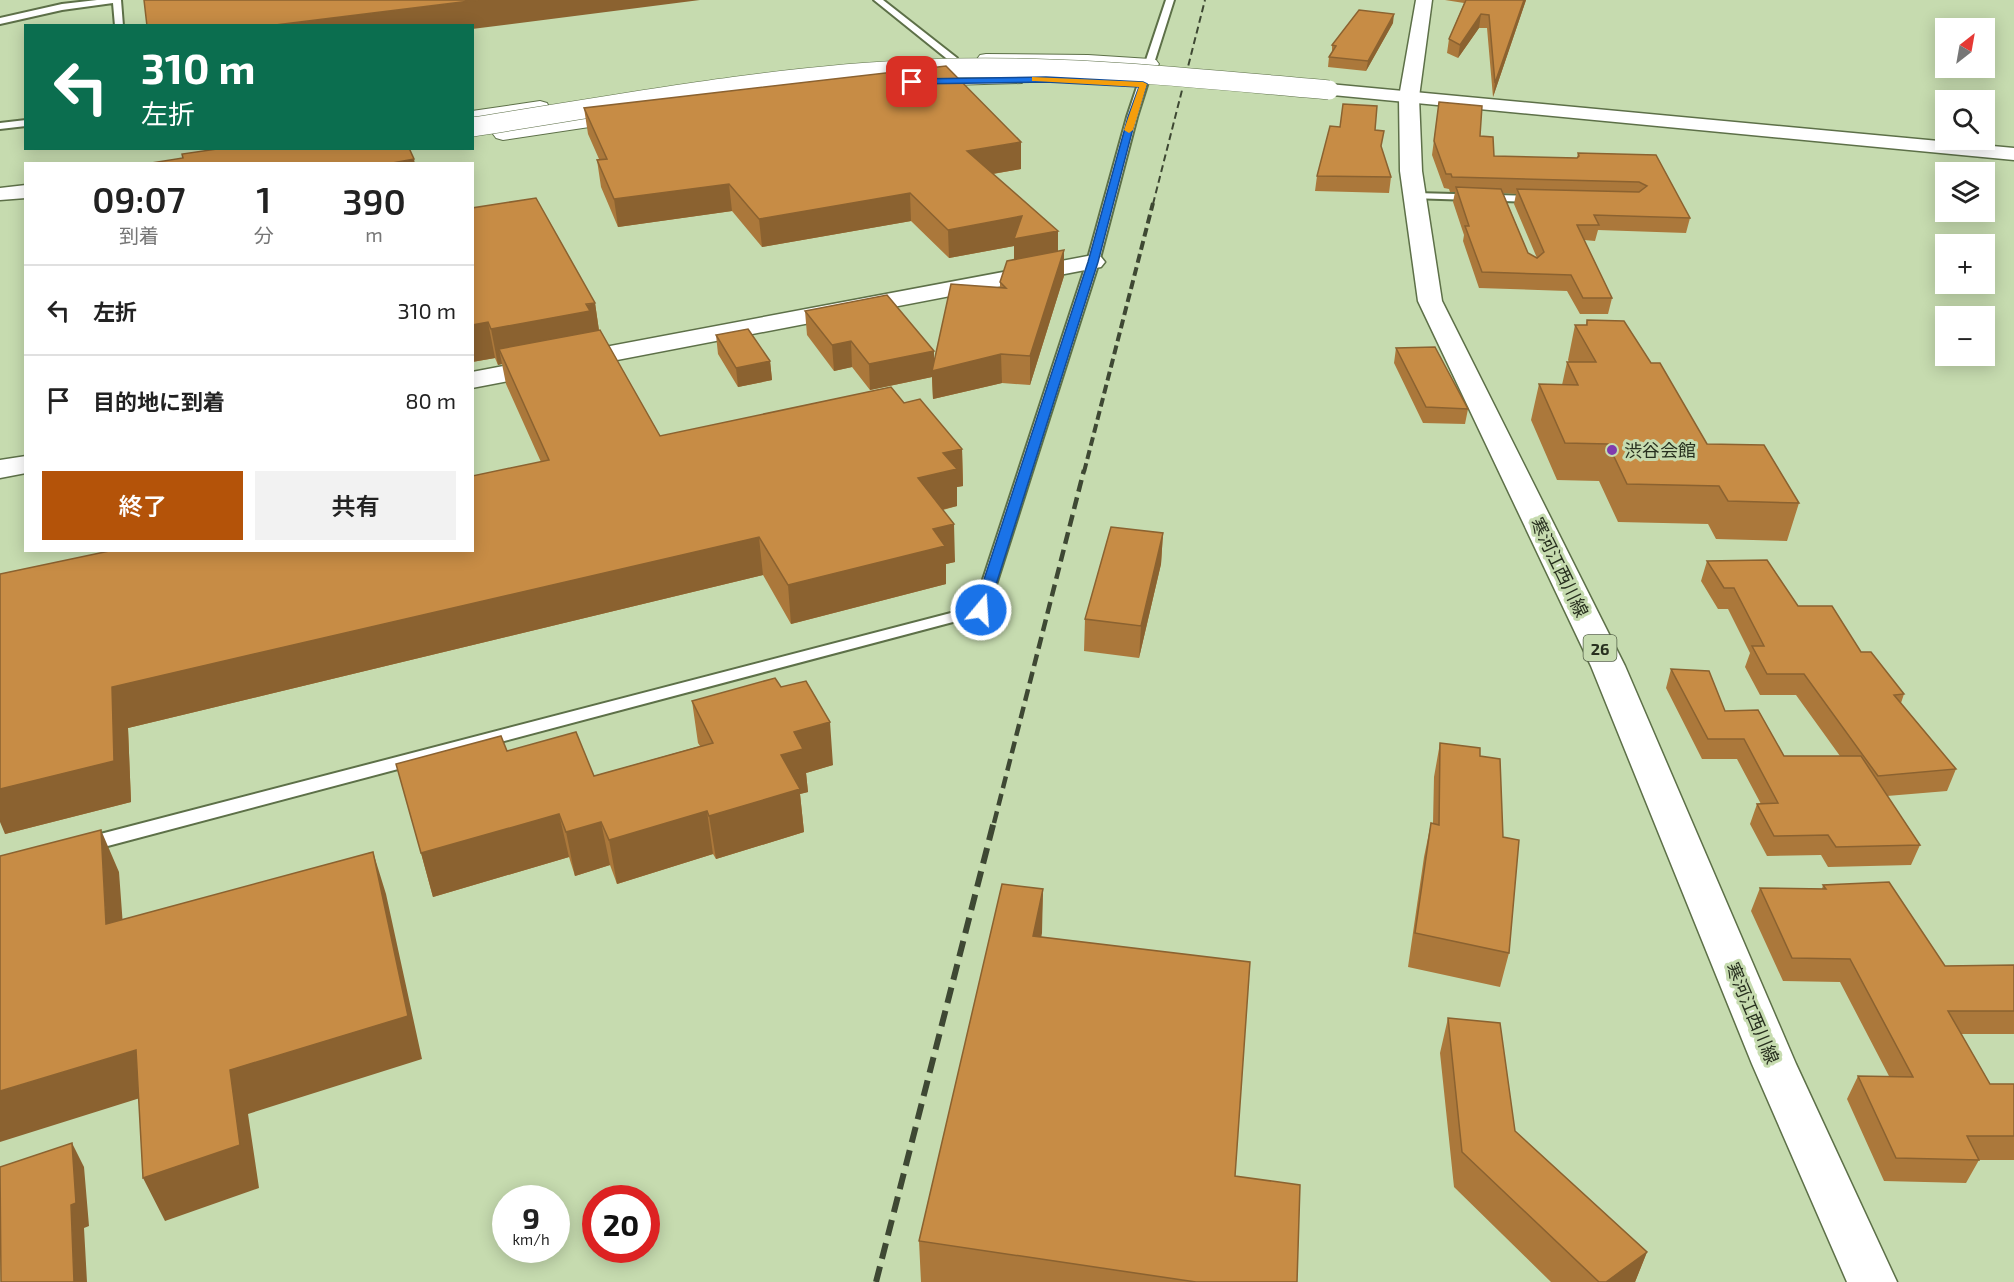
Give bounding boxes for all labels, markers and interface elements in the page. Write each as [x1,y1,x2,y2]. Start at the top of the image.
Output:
north arrow [1935,18,1995,78]
map controls [1935,18,1995,366]
text: 310 m [141,42,256,92]
icon: left [42,48,120,126]
pin [886,56,937,107]
icon: arrive [895,65,928,98]
button: search [1935,90,1995,150]
text: 左折 [141,97,195,129]
button: layers [1935,162,1995,222]
text: 09:07 [92,177,186,220]
text: 1 [256,177,271,220]
text: 390 [342,179,406,222]
text: m [365,222,383,246]
text: 到着 [119,223,159,247]
text: 分 [254,223,274,247]
button: + [1935,234,1995,294]
icon: left [42,294,75,327]
text: 310 m [398,297,456,323]
text: 左折 [93,298,137,324]
button: − [1935,306,1995,366]
icon: arrive [42,384,75,417]
text: 80 m [405,387,456,413]
text: 目的地に到着 [93,388,225,414]
place label: 渋谷会館 [1624,439,1696,461]
marker: 渋谷会館 [1605,443,1619,457]
button: 終了 [42,471,243,540]
button: 共有 [255,471,456,540]
street label: 寒河江西川線 [1526,514,1594,620]
position arrow [949,578,1013,642]
road number: 26 [1584,635,1616,661]
street label: 寒河江西川線 [1722,959,1784,1067]
speed limit sign: 20 [582,1185,660,1263]
text: 9 [522,1199,540,1235]
text: km/h [512,1230,550,1248]

